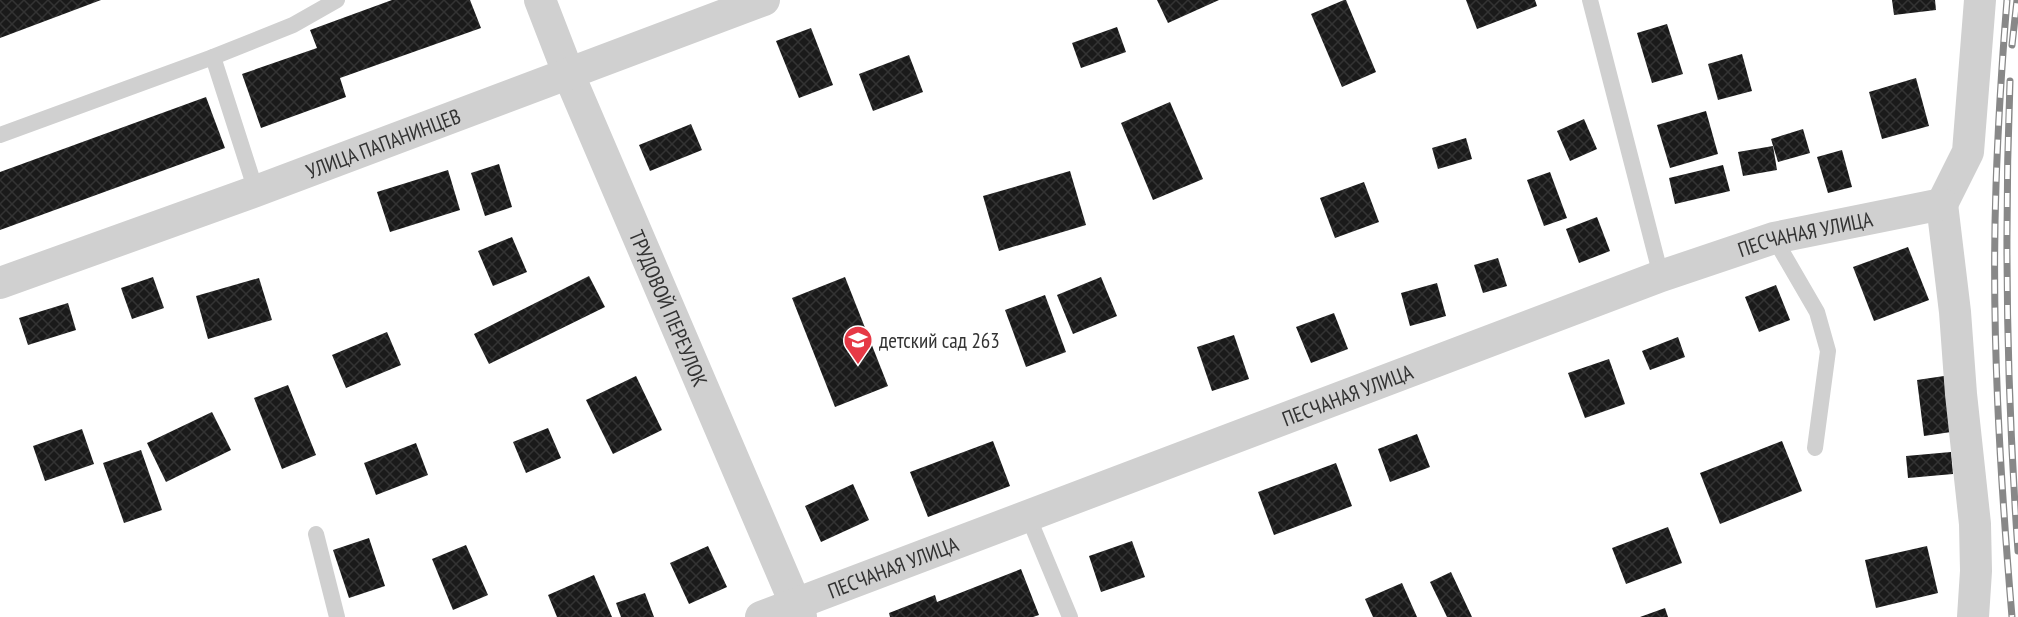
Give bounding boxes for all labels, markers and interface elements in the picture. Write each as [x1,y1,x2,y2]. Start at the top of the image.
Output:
street label: УЛИЦА ПАПАНИНЦЕВ [302,102,464,184]
street label: ПЕСЧАНАЯ УЛИЦА [1734,205,1875,263]
street label: ТРУДОВОЙ ПЕРЕУЛОК [623,226,714,390]
school or university icon: детский сад 263 [842,324,874,366]
place label: детский сад 263 [879,327,1000,354]
street label: ПЕСЧАНАЯ УЛИЦА [1278,358,1416,432]
street label: ПЕСЧАНАЯ УЛИЦА [824,530,962,604]

